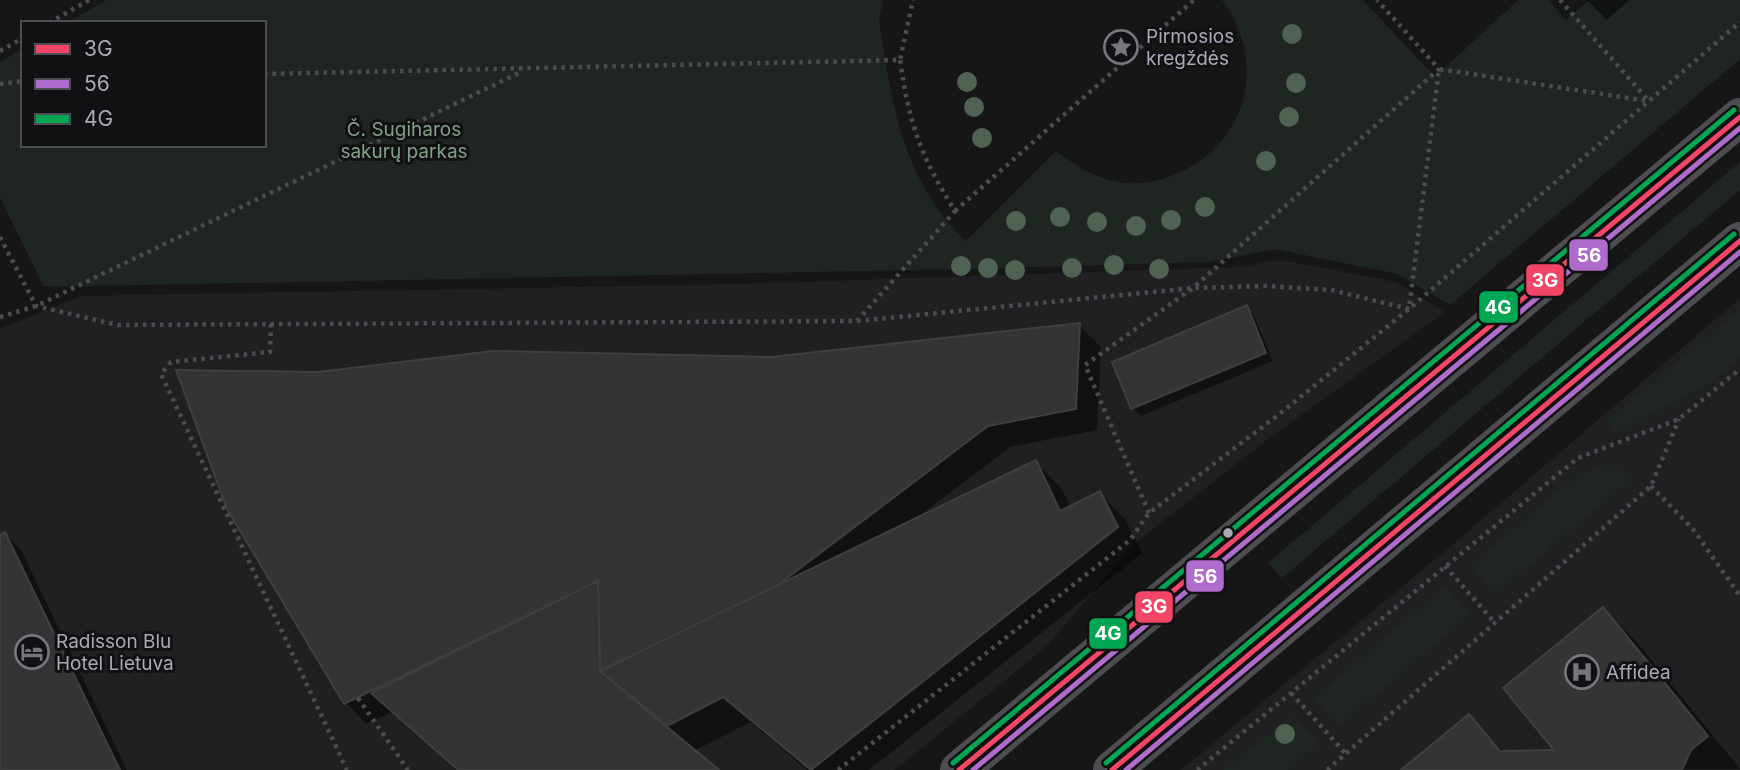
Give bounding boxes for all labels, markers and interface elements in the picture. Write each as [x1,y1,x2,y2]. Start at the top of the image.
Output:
legend [21,21,266,147]
place label: Pirmosios kregždės [1146,25,1234,70]
place icon: Pirmosios kregždės [1102,28,1140,66]
text: 3G [84,36,113,61]
text: 56 [84,71,110,96]
text: 4G [84,106,113,131]
park label: Č. Sugiharos sakurų parkas [340,118,468,163]
line badge: 56 [1568,238,1609,272]
text: 56 [1577,244,1601,267]
line badge: 3G [1525,263,1565,297]
text: 3G [1532,269,1558,292]
line badge: 4G [1478,290,1519,324]
text: 4G [1484,296,1512,319]
unlabelled marker [1221,526,1235,540]
line badge: 56 [1185,559,1225,593]
text: 56 [1193,565,1217,588]
line badge: 3G [1134,590,1174,624]
text: 3G [1141,595,1167,618]
line badge: 4G [1088,617,1128,650]
text: 4G [1094,622,1122,645]
place label: Radisson Blu Hotel Lietuva [56,630,174,675]
hotel icon: Radisson Blu Hotel Lietuva [13,633,51,671]
hospital icon: Affidea [1563,653,1601,691]
place label: Affidea [1606,661,1671,684]

